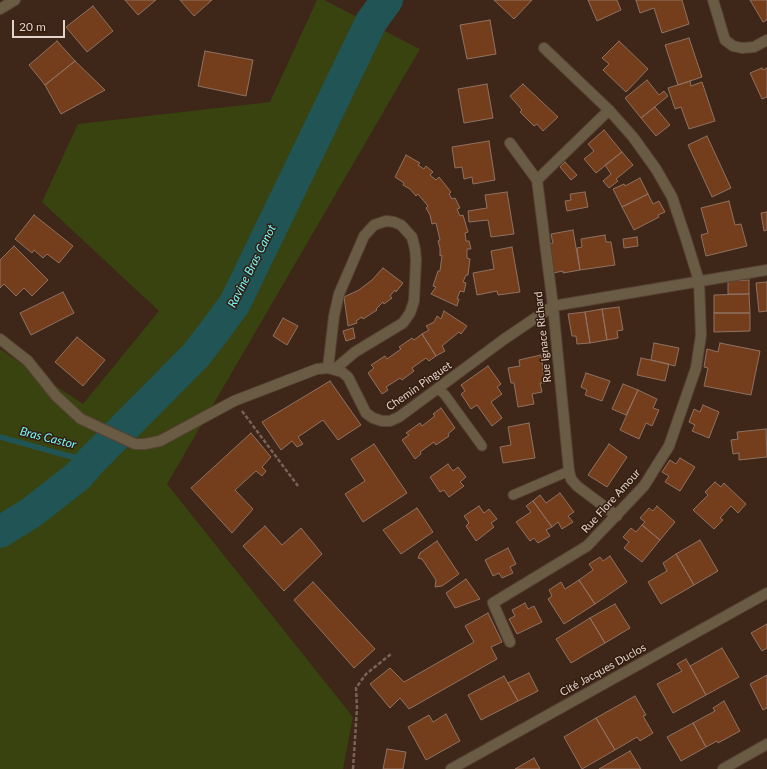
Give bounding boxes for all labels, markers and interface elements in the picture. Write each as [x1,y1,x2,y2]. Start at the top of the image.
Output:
scale bar [14,12,67,38]
text: 20 m [19,19,46,34]
water label: Ravine Bras Canot [225,222,279,310]
street label: Rue Ignace Richard [532,291,554,383]
street label: Chemin Pinguet [384,359,454,413]
water label: Bras Castor [18,424,78,452]
street label: Rue Flore Amour [579,466,643,536]
street label: Cité Jacques Duclos [558,641,648,699]

